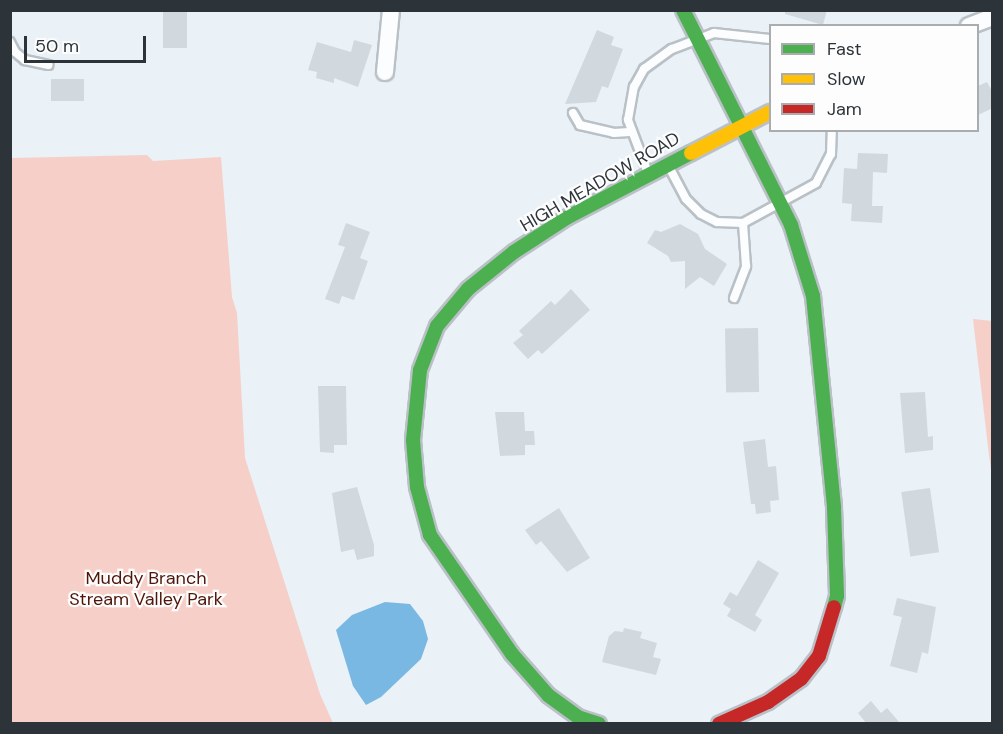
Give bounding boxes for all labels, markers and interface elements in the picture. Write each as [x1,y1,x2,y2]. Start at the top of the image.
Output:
scale bar [27,24,148,62]
legend [769,24,979,132]
text: 50 m [35,34,79,58]
text: Fast [827,37,862,61]
text: Slow [827,67,866,91]
text: Jam [827,97,862,121]
street label: HIGH MEADOW ROAD [516,128,684,236]
park label: Muddy Branch Stream Valley Park [69,568,223,610]

